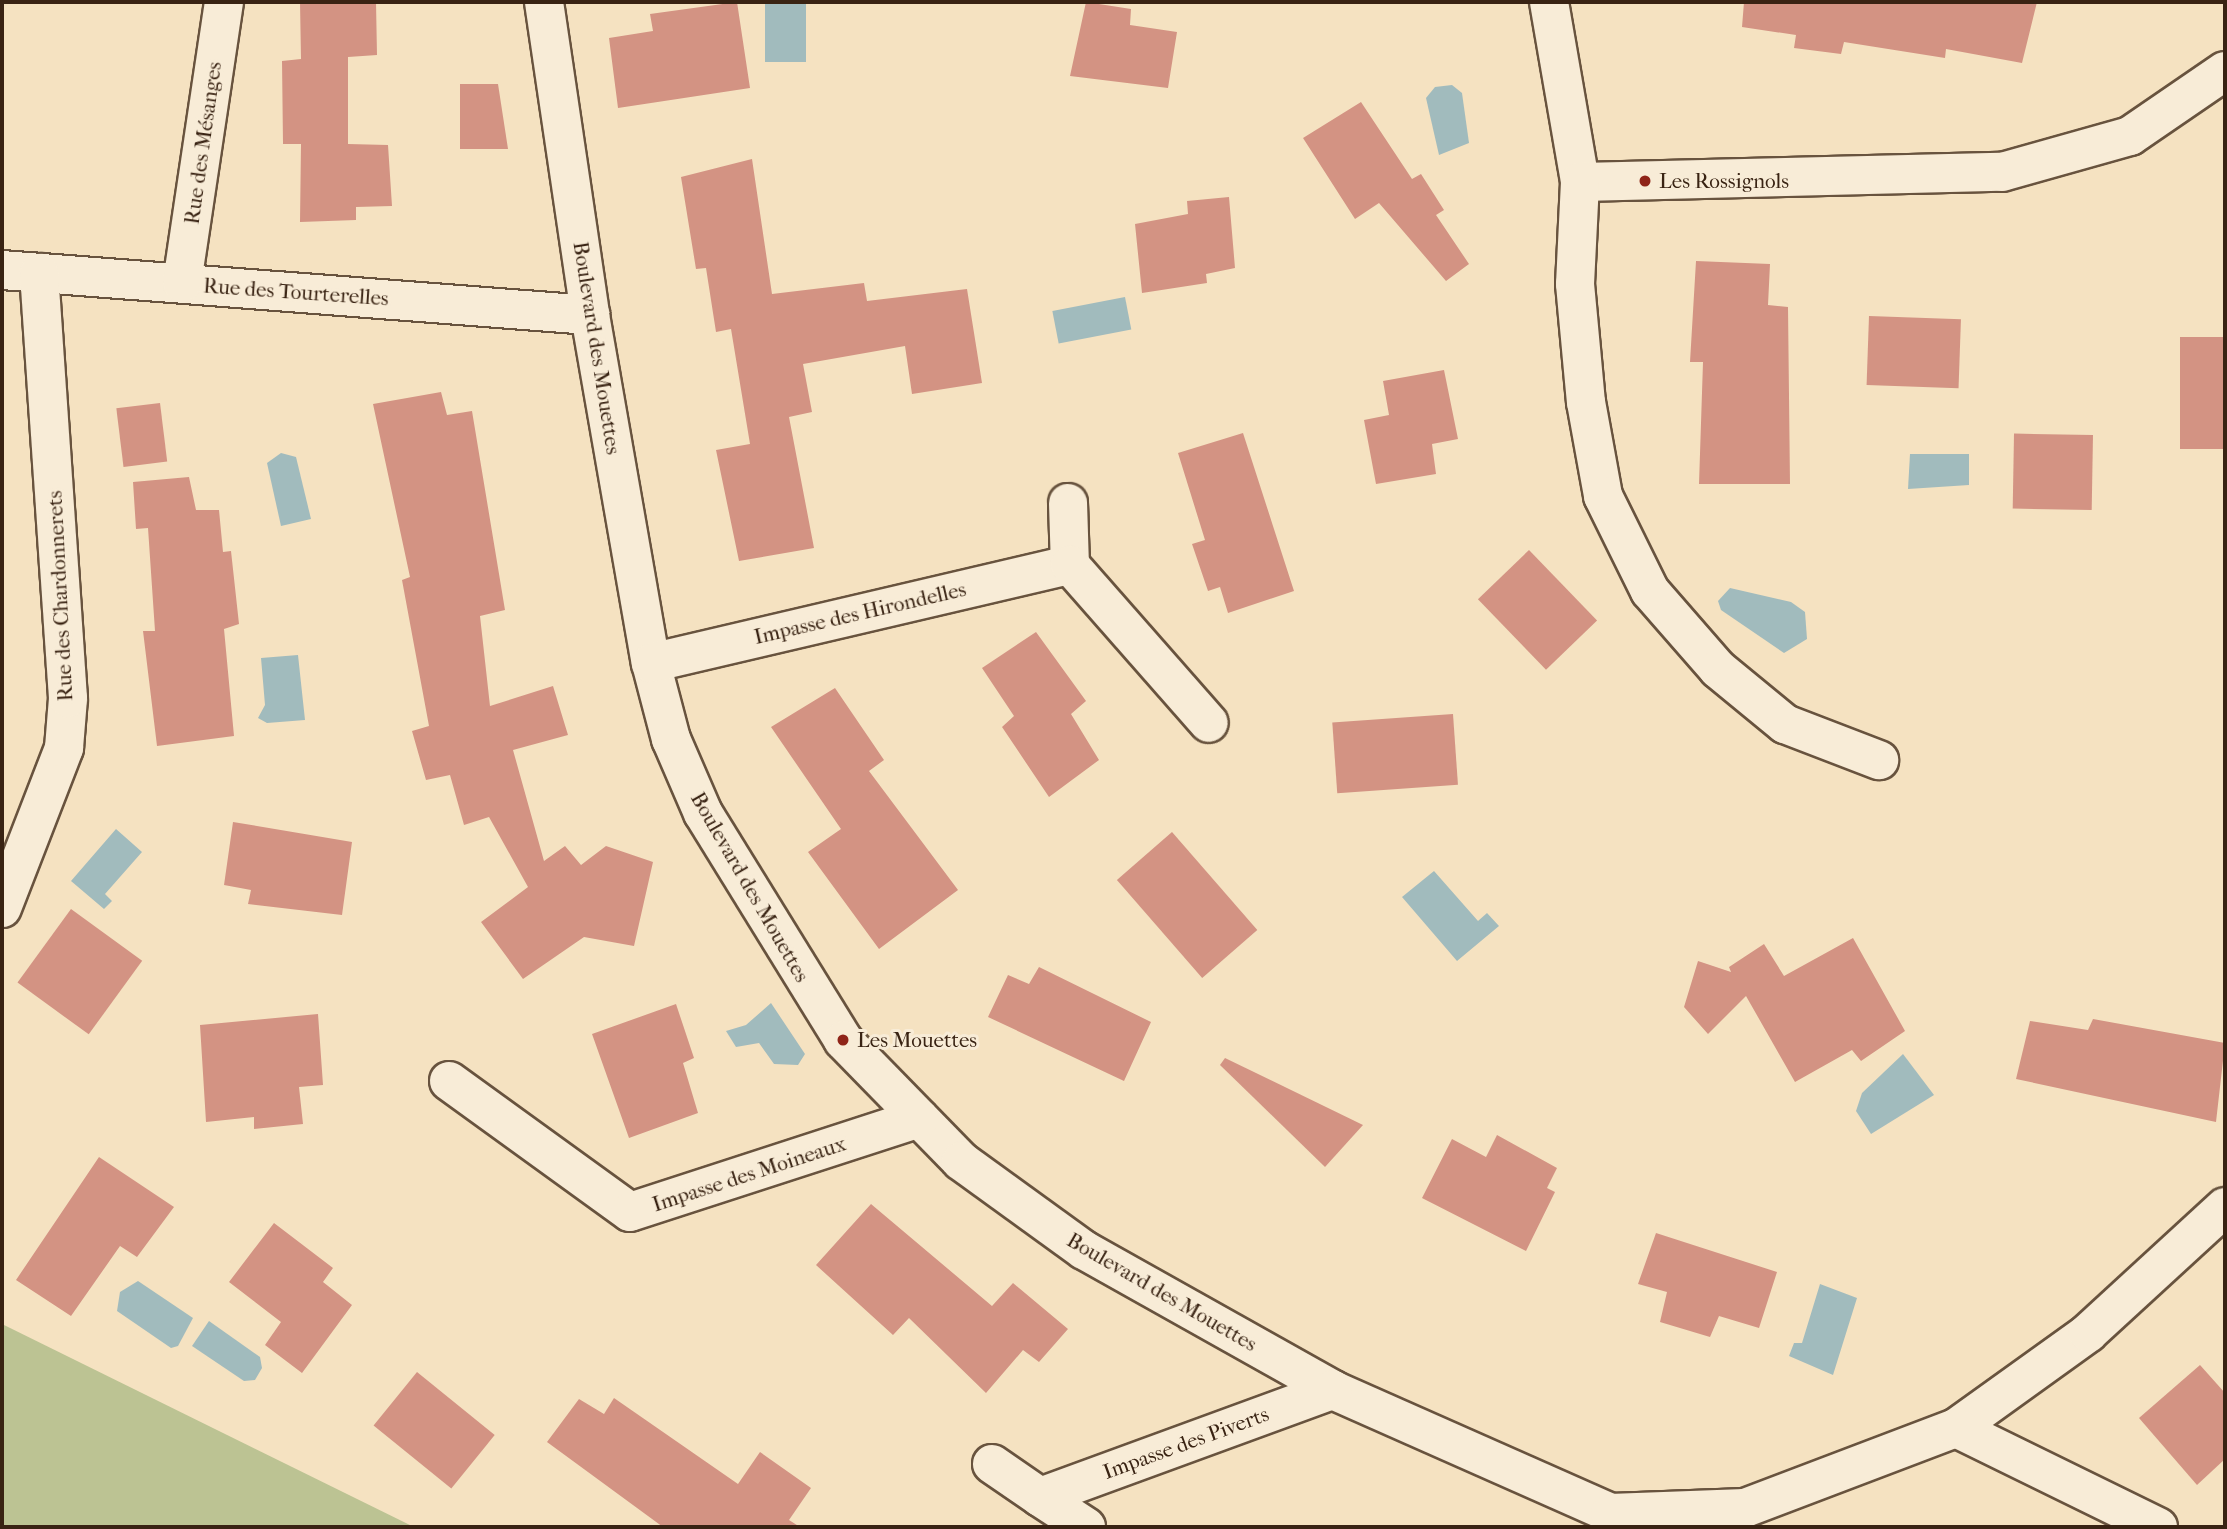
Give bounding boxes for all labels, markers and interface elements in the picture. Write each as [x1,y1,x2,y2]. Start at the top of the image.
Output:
street label: Rue des Mésanges [179,60,227,226]
place label: Les Rossignols [1659,168,1789,194]
marker: Les Rossignols [1637,173,1653,189]
street label: Boulevard des Mouettes [568,240,626,456]
street label: Rue des Tourterelles [202,273,390,311]
street label: Rue des Chardonnerets [42,490,78,702]
street label: Impasse des Hirondelles [752,576,968,650]
street label: Boulevard des Mouettes [685,787,815,987]
place label: Les Mouettes [857,1027,977,1053]
marker: Les Mouettes [835,1032,851,1048]
street label: Impasse des Moineaux [649,1131,849,1217]
street label: Boulevard des Mouettes [1062,1227,1262,1357]
street label: Impasse des Piverts [1100,1401,1272,1485]

